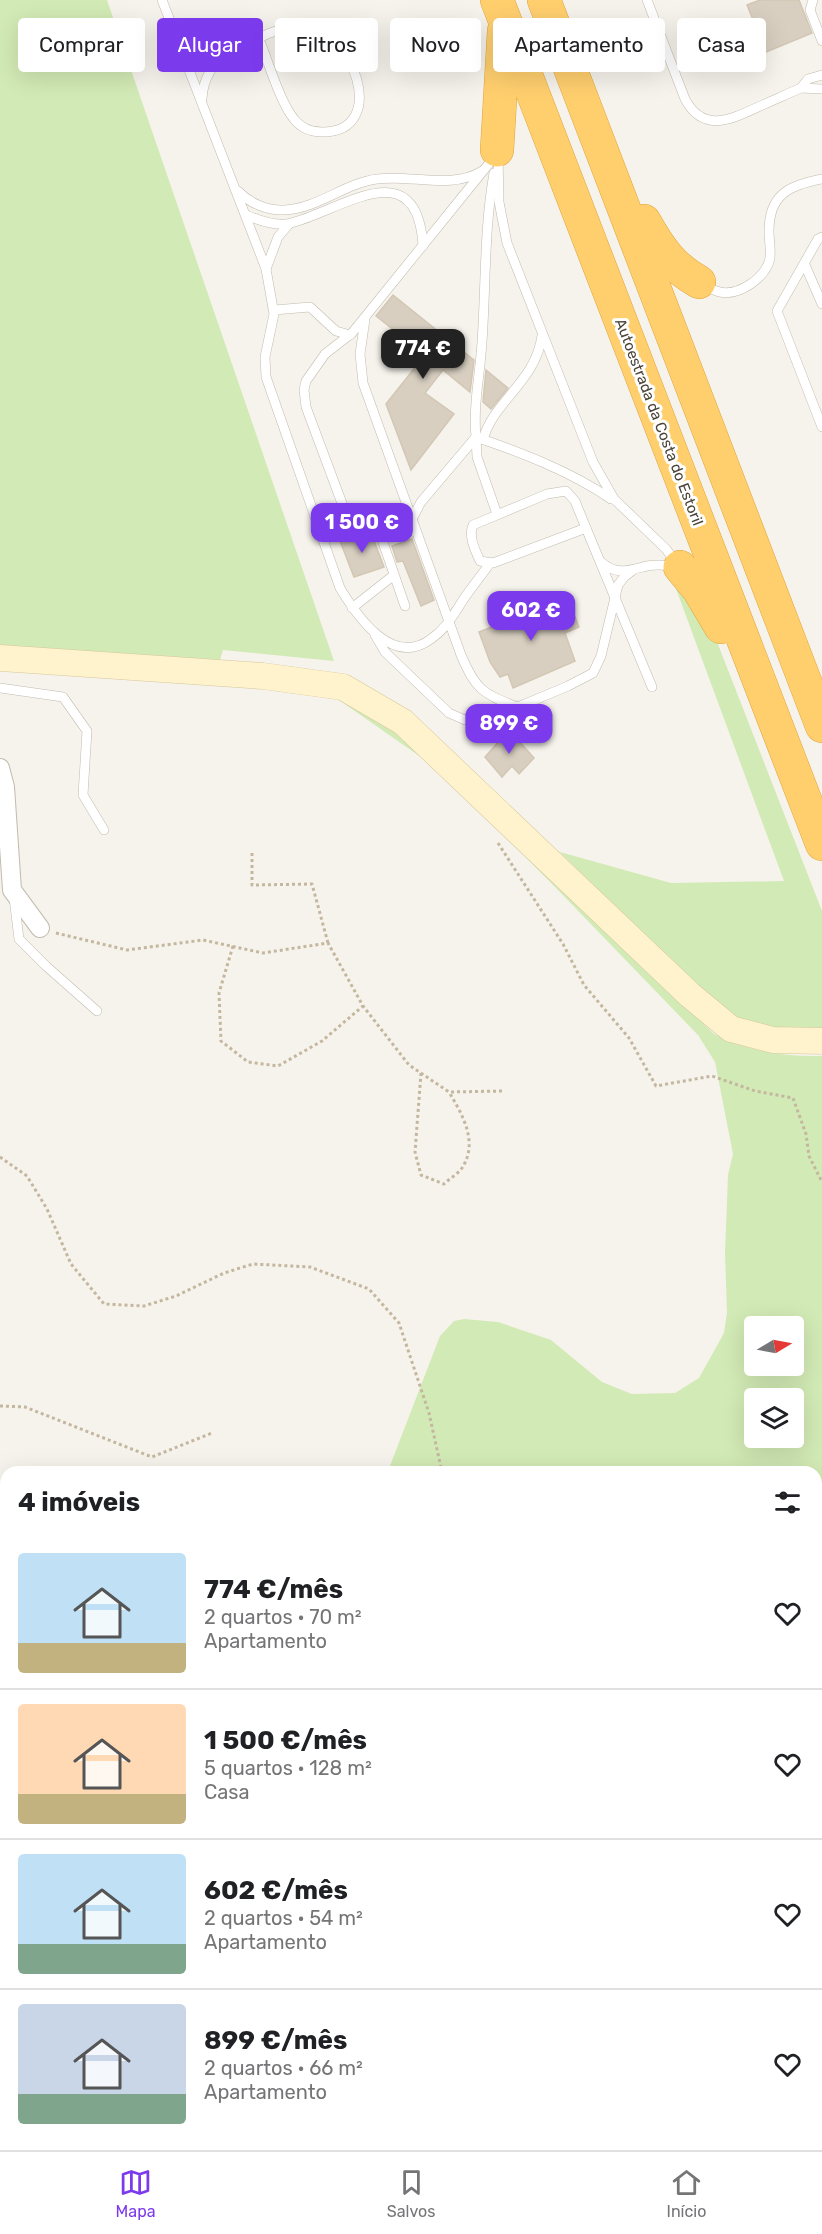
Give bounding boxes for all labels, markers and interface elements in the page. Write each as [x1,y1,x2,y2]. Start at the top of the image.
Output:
chip: Comprar [18,18,145,72]
chip: Alugar [157,18,263,72]
chip: Filtros [275,18,378,72]
chip: Novo [390,18,481,72]
chip: Apartamento [493,18,665,72]
chip: Casa [677,18,766,72]
street label: Autoestrada da Costa do Estoril [611,316,707,528]
pin: 774 € [381,329,465,380]
text: 774 € [395,336,451,360]
pin: 1 500 € [307,503,417,554]
text: 1 500 € [325,510,399,534]
pin: 602 € [489,591,573,642]
text: 602 € [501,598,561,622]
pin: 899 € [467,704,551,755]
text: 899 € [479,711,539,735]
north arrow [744,1316,804,1376]
map controls [744,1316,804,1448]
button: layers [744,1388,804,1448]
icon: filters [771,1486,804,1519]
text: 4 imóveis [18,1487,140,1518]
text: 774 €/mês [204,1574,343,1605]
icon: home [66,1577,138,1649]
icon: heart [771,1597,804,1630]
text: 2 quartos · 70 m² [204,1605,362,1629]
text: Apartamento [204,1629,327,1653]
text: 1 500 €/mês [204,1725,367,1756]
icon: home [66,1728,138,1800]
icon: heart [771,1748,804,1781]
text: 5 quartos · 128 m² [204,1756,372,1780]
text: Casa [204,1780,250,1804]
text: 602 €/mês [204,1875,348,1906]
icon: home [66,1878,138,1950]
icon: heart [771,1898,804,1931]
text: 2 quartos · 54 m² [204,1906,363,1930]
text: Apartamento [204,1930,327,1954]
text: 899 €/mês [204,2025,347,2056]
icon: home [66,2028,138,2100]
icon: heart [771,2048,804,2081]
text: 2 quartos · 66 m² [204,2056,363,2080]
text: Apartamento [204,2080,327,2104]
tab: Mapa [116,2166,156,2221]
tab: Salvos [387,2166,435,2221]
tab: Início [667,2166,706,2221]

